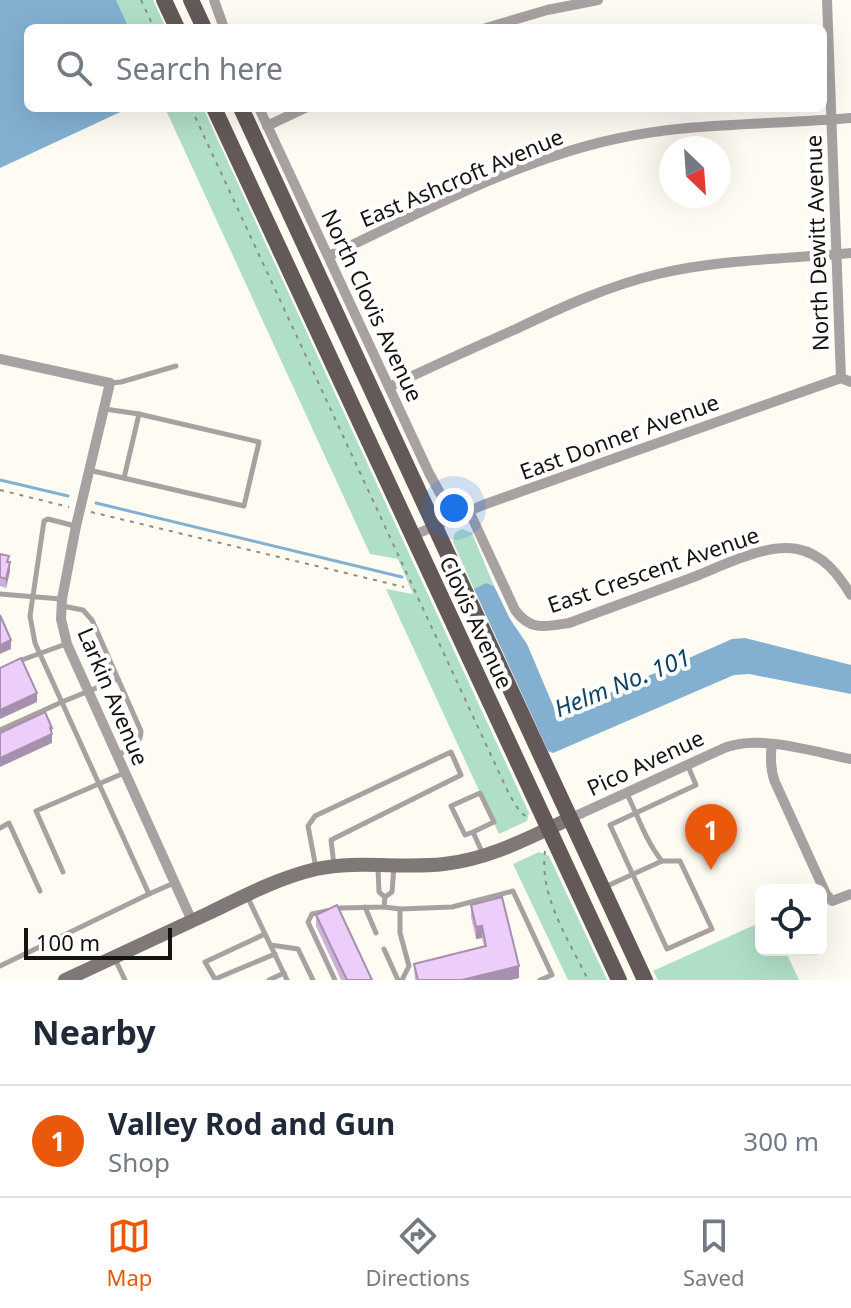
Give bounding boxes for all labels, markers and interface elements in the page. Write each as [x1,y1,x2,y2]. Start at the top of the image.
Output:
search box [24,24,827,112]
icon: search [52,46,96,90]
text: Search here [116,48,283,89]
street label: East Ashcroft Avenue [355,121,567,233]
street label: North Dewitt Avenue [797,134,835,352]
north arrow [659,136,731,208]
street label: North Clovis Avenue [315,204,431,406]
street label: East Donner Avenue [515,386,723,486]
your location [434,488,474,528]
street label: East Crescent Avenue [543,519,763,619]
street label: Clovis Avenue [433,551,521,693]
street label: Larkin Avenue [71,623,157,769]
water label: Helm No. 101 [549,640,695,724]
street label: Pico Avenue [582,722,708,802]
pin: 1 [685,804,737,870]
map controls [755,884,827,956]
button: locate [755,884,827,956]
scale bar [24,924,172,960]
text: 100 m [36,927,100,957]
text: Nearby [32,1009,156,1055]
text: Valley Rod and Gun [108,1103,395,1144]
text: 1 [51,1123,65,1159]
text: 300 m [743,1123,819,1159]
text: Shop [108,1144,170,1180]
tab: Map [107,1214,152,1292]
tab: Directions [365,1214,470,1292]
tab: Saved [683,1214,744,1292]

